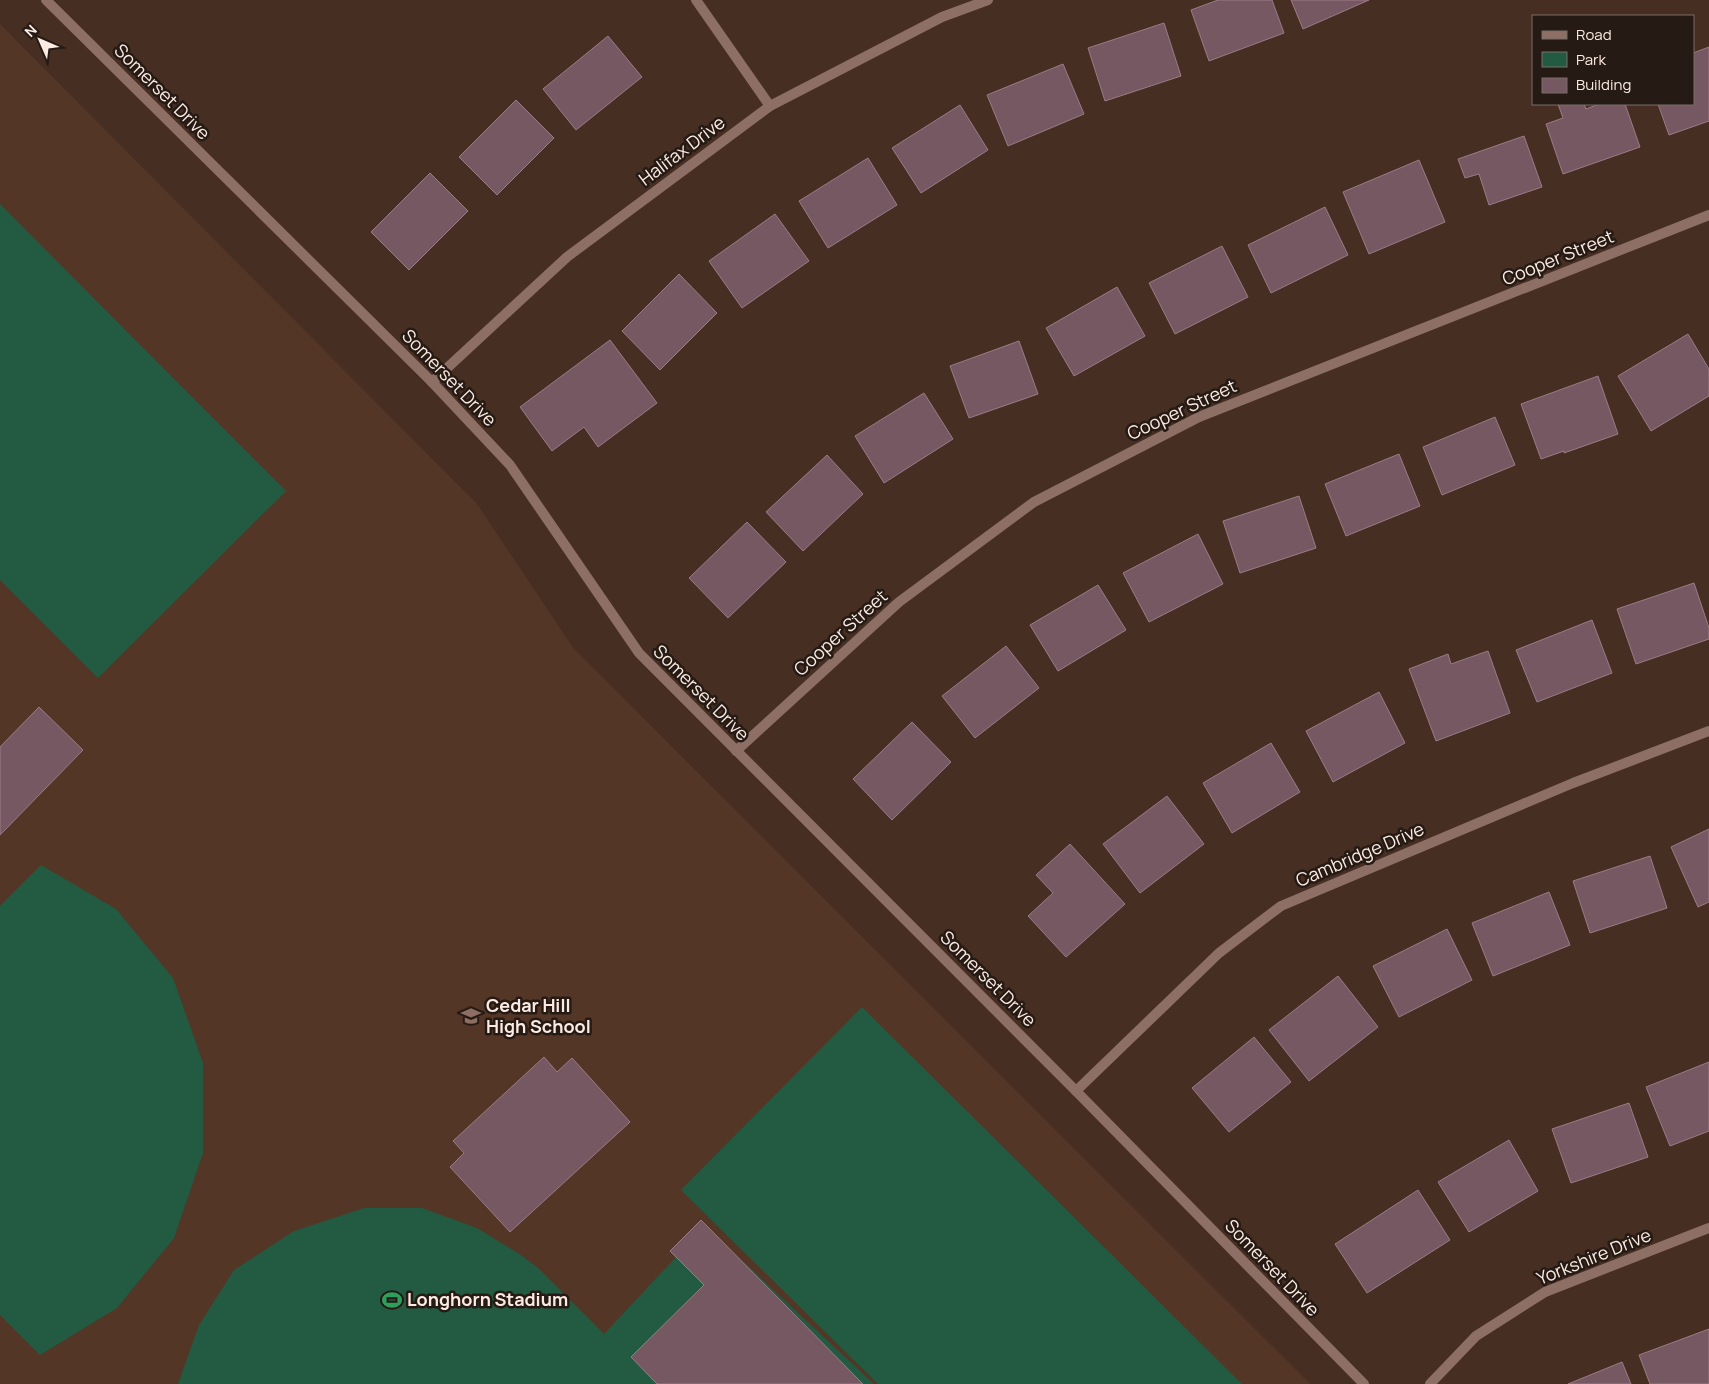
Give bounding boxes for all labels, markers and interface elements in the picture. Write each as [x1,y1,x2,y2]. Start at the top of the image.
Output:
north arrow [15,15,65,65]
legend [1532,15,1694,105]
text: N [20,20,41,41]
text: Road [1576,24,1612,45]
street label: Somerset Drive [110,38,216,144]
text: Park [1576,49,1606,70]
text: Building [1576,74,1631,95]
street label: Halifax Drive [633,110,729,190]
street label: Cooper Street [1498,224,1617,290]
street label: Somerset Drive [397,323,502,431]
street label: Cooper Street [1123,373,1240,445]
street label: Cooper Street [788,584,892,681]
street label: Somerset Drive [649,639,755,745]
street label: Cambridge Drive [1292,816,1427,892]
street label: Somerset Drive [936,925,1042,1031]
place label: Cedar Hill High School [486,993,591,1038]
school or university icon: Cedar Hill High School [460,1005,482,1027]
street label: Somerset Drive [1220,1213,1325,1321]
street label: Yorkshire Drive [1533,1222,1654,1290]
place label: Longhorn Stadium [407,1287,568,1311]
sports icon: Longhorn Stadium [381,1289,403,1311]

